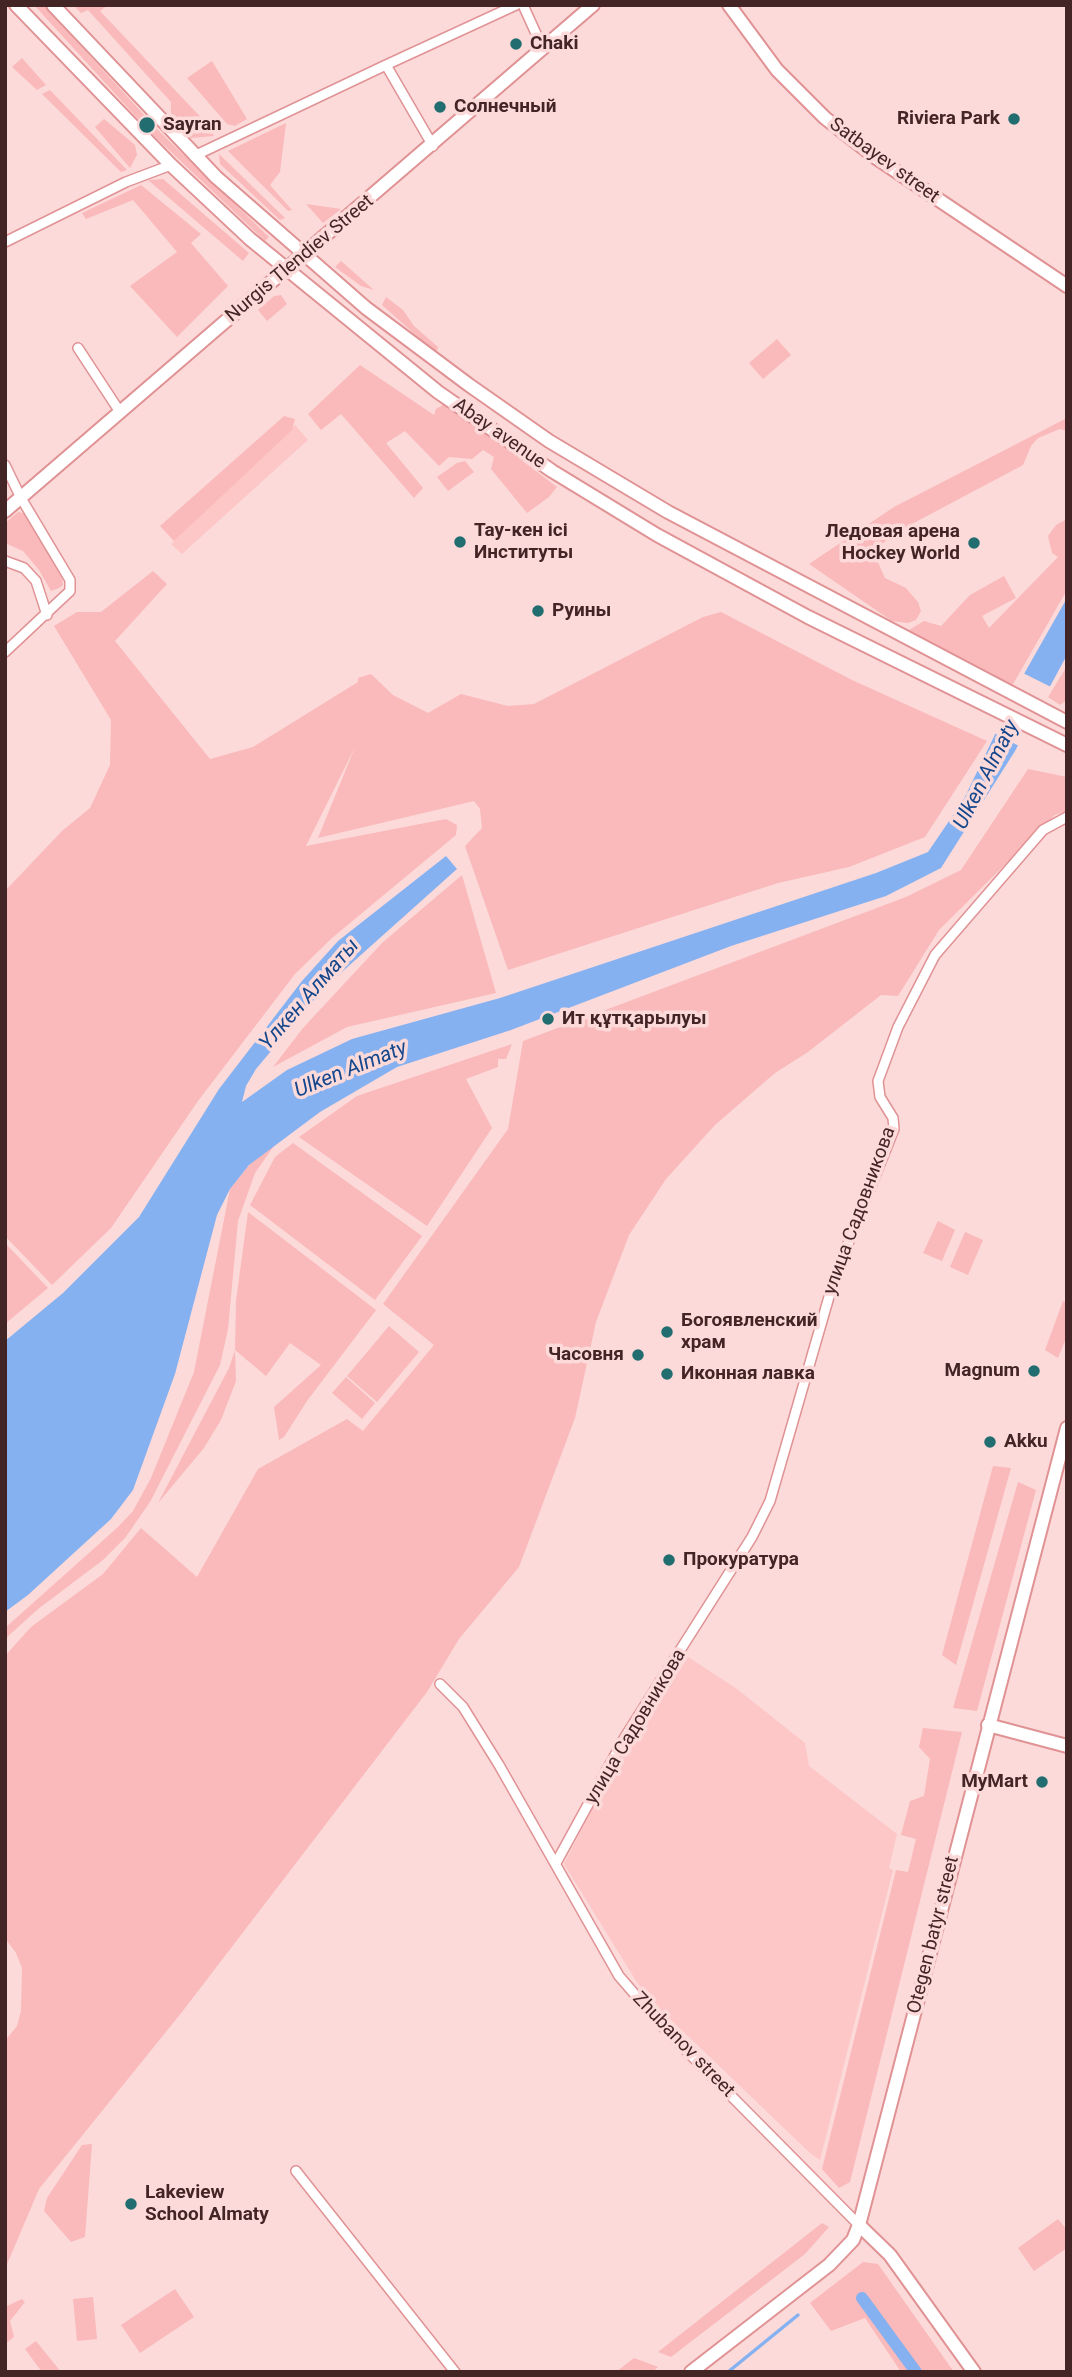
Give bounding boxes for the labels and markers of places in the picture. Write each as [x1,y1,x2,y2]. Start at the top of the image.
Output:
place label: Chaki [530,33,578,55]
marker: Chaki [508,36,524,52]
place label: Солнечный [454,96,557,118]
marker: Солнечный [432,99,448,115]
place label: Riviera Park [897,108,1000,130]
marker: Riviera Park [1006,111,1022,127]
place label: Sayran [163,114,222,136]
marker: Sayran [137,115,157,135]
place label: Тау-кен ісі Институты [474,520,573,564]
place label: Ледовая арена Hockey World [825,521,960,565]
marker: Тау-кен ісі Институты [452,534,468,550]
marker: Ледовая арена Hockey World [966,535,982,551]
place label: Руины [552,600,611,622]
marker: Руины [530,603,546,619]
place label: Ит құтқарылуы [562,1008,706,1030]
marker: Ит құтқарылуы [540,1011,556,1027]
place label: Богоявленский храм [681,1310,817,1354]
marker: Богоявленский храм [659,1324,675,1340]
place label: Часовня [548,1344,624,1366]
marker: Часовня [630,1347,646,1363]
place label: Magnum [945,1360,1020,1382]
place label: Иконная лавка [681,1363,815,1385]
marker: Magnum [1026,1363,1042,1379]
marker: Иконная лавка [659,1366,675,1382]
place label: Akku [1004,1431,1048,1453]
marker: Akku [982,1434,998,1450]
place label: Прокуратура [683,1549,799,1571]
marker: Прокуратура [661,1552,677,1568]
place label: MyMart [961,1771,1028,1793]
marker: MyMart [1034,1774,1050,1790]
place label: Lakeview School Almaty [145,2182,269,2226]
marker: Lakeview School Almaty [123,2196,139,2212]

